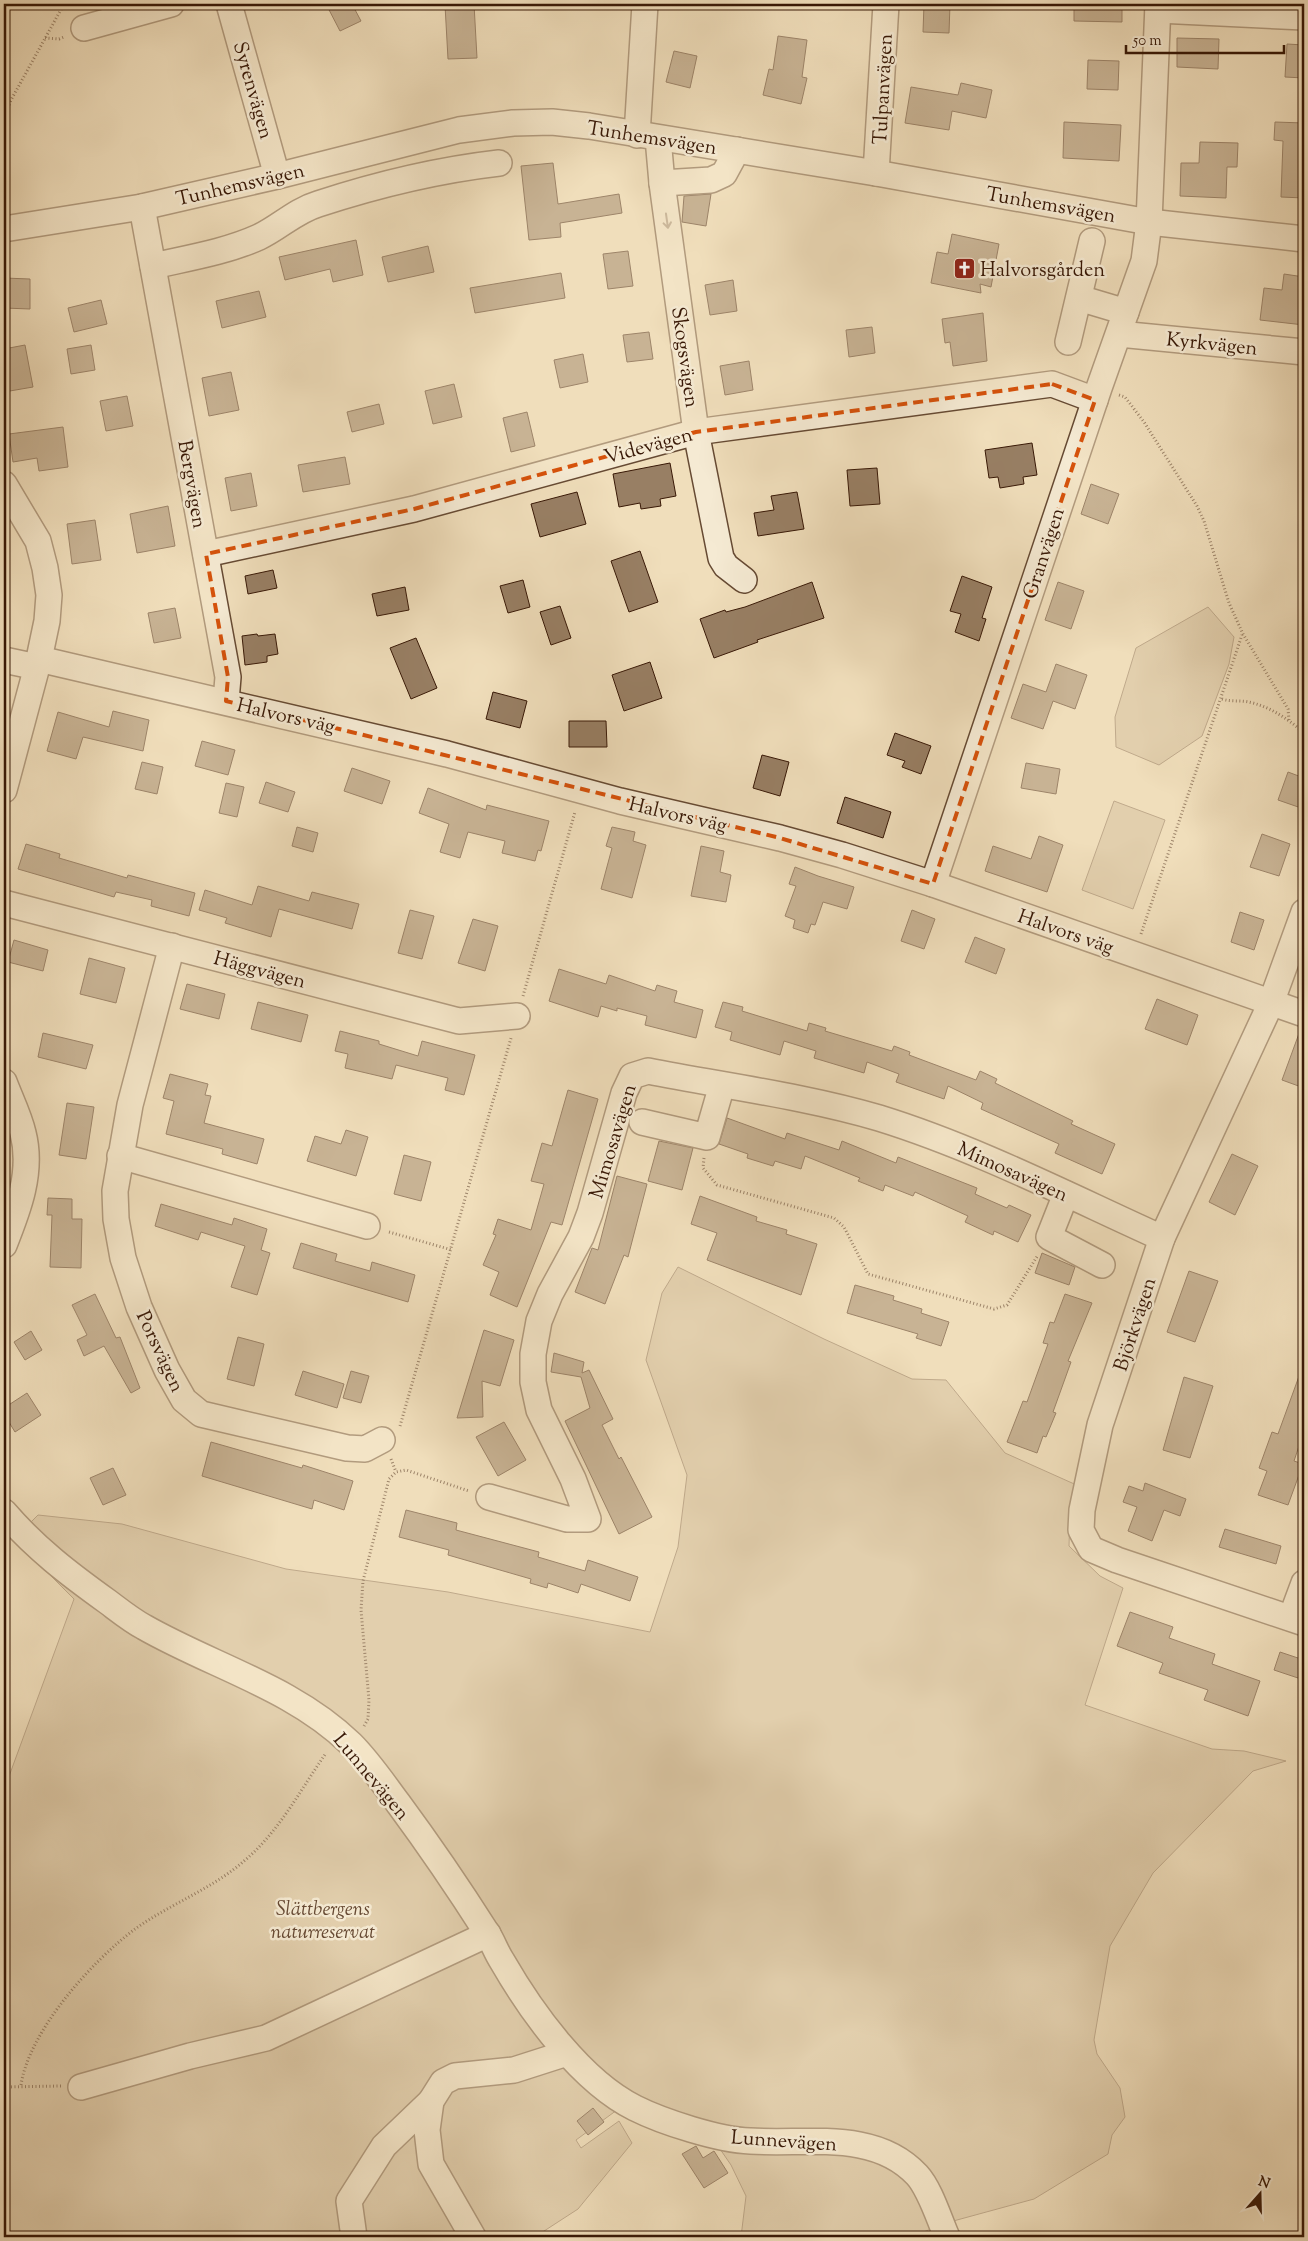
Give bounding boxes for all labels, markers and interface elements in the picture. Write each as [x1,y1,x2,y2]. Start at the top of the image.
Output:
scale bar [1126,22,1283,54]
text: 50 m [1132,31,1162,52]
street label: Tulpanvägen [867,33,902,145]
street label: Syrenvägen [224,39,279,143]
street label: Tunhemsvägen [585,115,719,164]
street label: Tunhemsvägen [173,158,308,215]
street label: Tunhemsvägen [983,181,1118,232]
one-way arrow [662,213,672,229]
church icon: Halvorsgården [952,257,976,281]
place label: Halvorsgården [980,257,1105,286]
street label: Skogsvägen [662,305,705,410]
street label: Kyrkvägen [1165,326,1259,365]
street label: Videvägen [601,422,696,473]
street label: Bergvägen [168,438,213,531]
street label: Granvägen [1017,504,1074,603]
street label: Halvors väg [233,692,338,743]
street label: Halvors väg [625,791,730,842]
street label: Halvors väg [1013,903,1117,963]
street label: Häggvägen [210,945,309,998]
street label: Mimosavägen [583,1081,646,1203]
street label: Mimosavägen [952,1136,1072,1211]
street label: Björkvägen [1108,1274,1165,1376]
street label: Porsvägen [127,1307,190,1398]
street label: Lunnevägen [325,1728,415,1828]
park label: Slättbergens naturreservat [271,1896,375,1948]
street label: Lunnevägen [730,2124,838,2161]
north arrow [1236,2168,1286,2218]
text: N [1255,2172,1272,2195]

